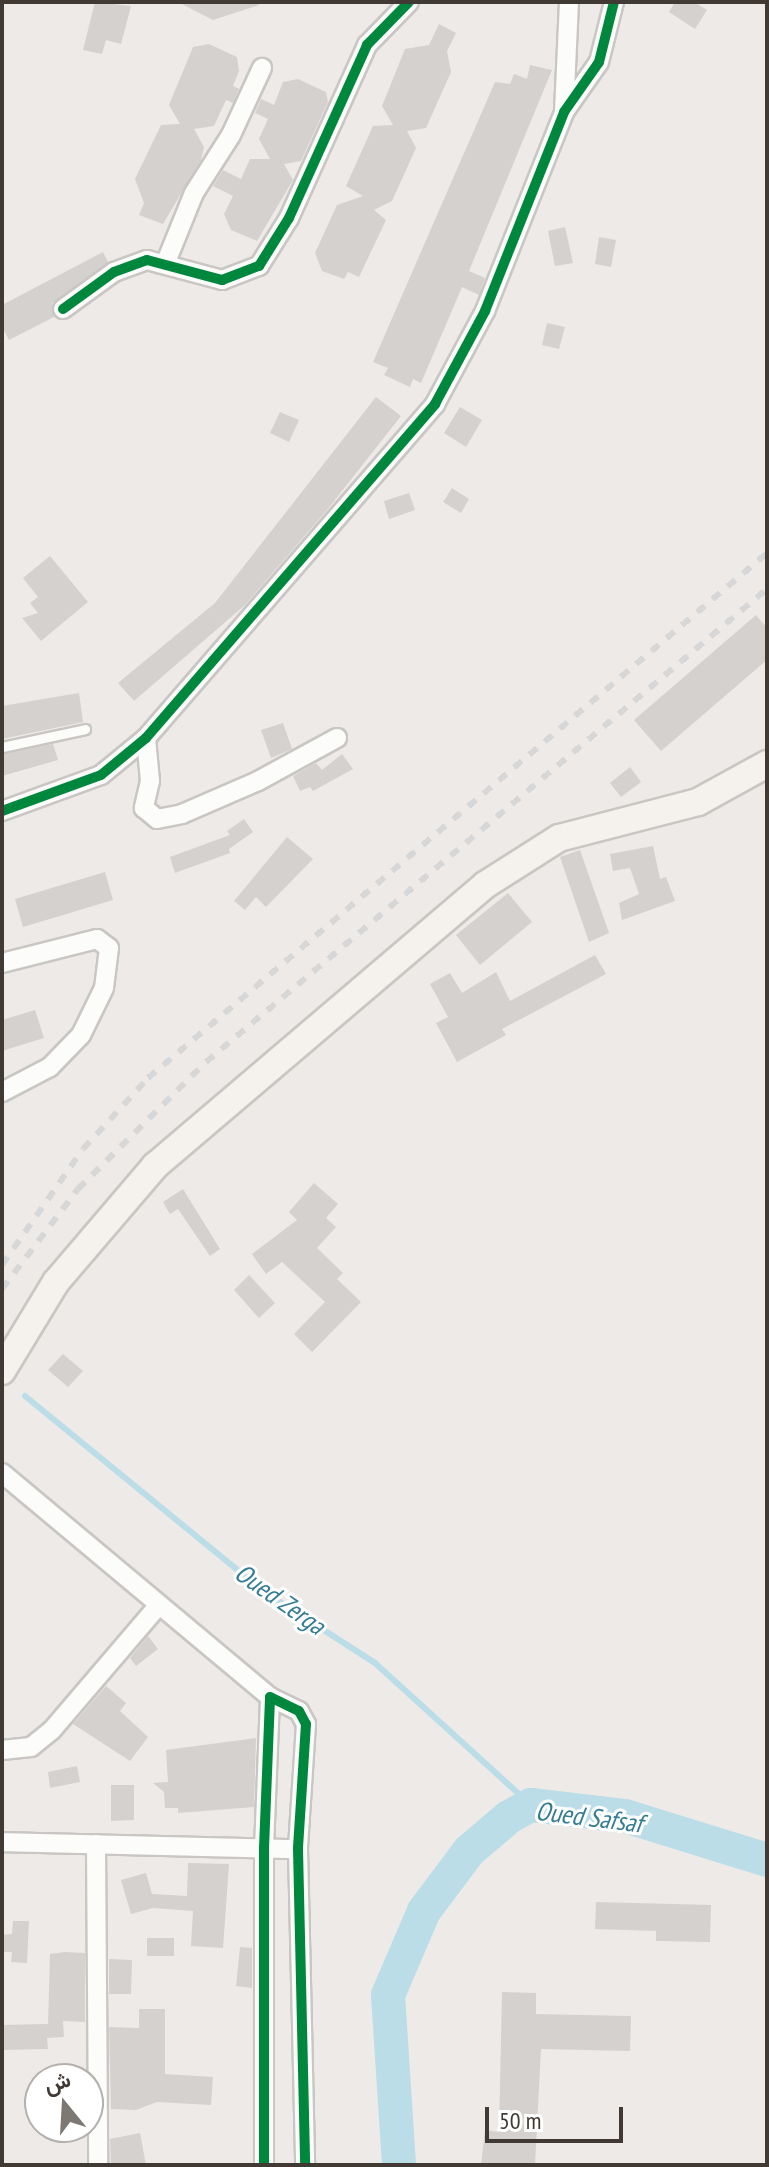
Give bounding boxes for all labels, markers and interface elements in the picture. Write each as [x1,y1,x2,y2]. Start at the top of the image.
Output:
water label: Oued Zerga [229,1557,331,1641]
water label: Oued Safsaf [534,1795,644,1839]
north arrow [24,2063,104,2143]
text: ش [40,2065,74,2099]
scale bar [489,2091,627,2141]
text: 50 m [499,2105,541,2136]

